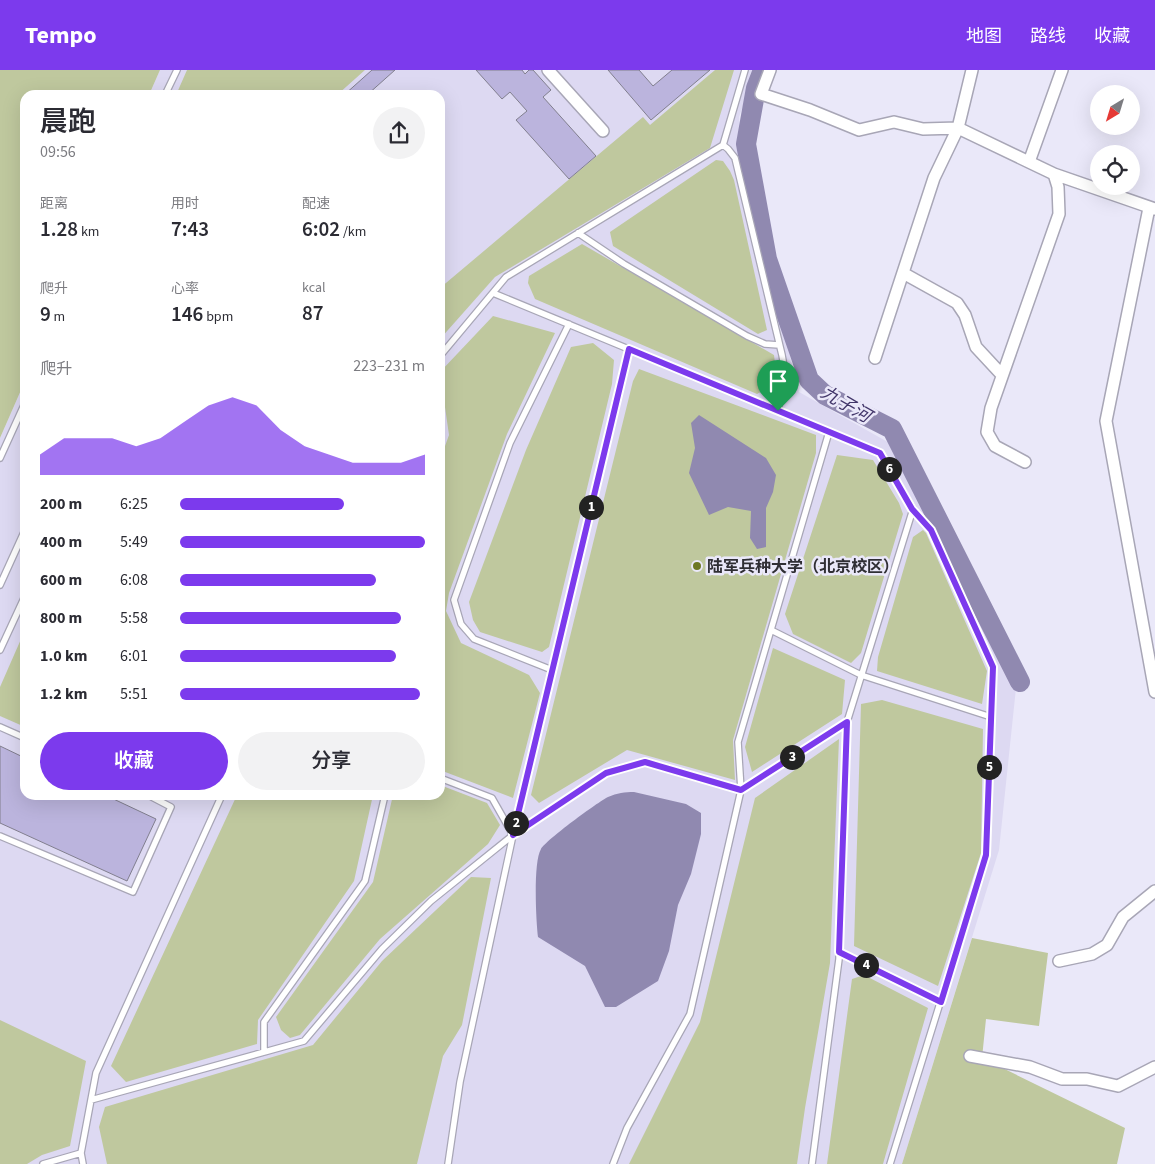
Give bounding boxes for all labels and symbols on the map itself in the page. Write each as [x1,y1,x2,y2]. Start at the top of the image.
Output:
north arrow [1090,85,1140,135]
pin [757,360,799,411]
water label: 九子河 [816,380,878,430]
pin: 6 [876,456,902,482]
pin: 1 [578,494,604,520]
place label: 陆军兵种大学（北京校区） [707,556,899,578]
marker: 陆军兵种大学（北京校区） [691,560,703,572]
pin: 3 [780,744,804,770]
pin: 5 [976,754,1002,780]
pin: 2 [504,810,528,836]
pin: 4 [854,952,878,978]

